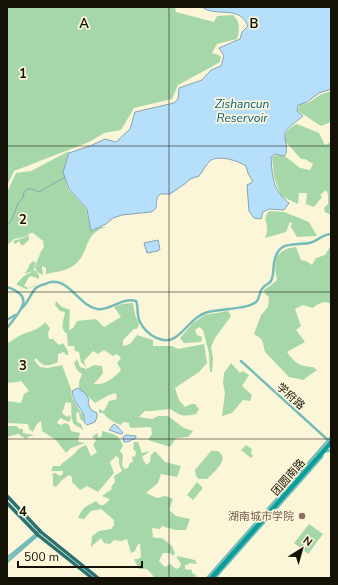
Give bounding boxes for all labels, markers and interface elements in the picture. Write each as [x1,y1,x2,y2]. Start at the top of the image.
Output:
text: A [79,15,89,33]
text: B [250,15,259,33]
text: 1 [19,65,27,83]
water label: Zishancun Reservoir [215,96,270,126]
text: 2 [19,211,27,229]
text: 3 [19,357,27,375]
street label: 学府路 [273,380,308,413]
street label: 团圆南路 [268,456,308,499]
text: 4 [19,503,27,521]
place label: 湖南城市学院 [228,509,294,524]
marker: 湖南城市学院 [297,511,307,521]
north arrow [282,529,322,569]
text: N [300,533,316,550]
scale bar [18,543,142,569]
text: 500 m [24,549,59,565]

